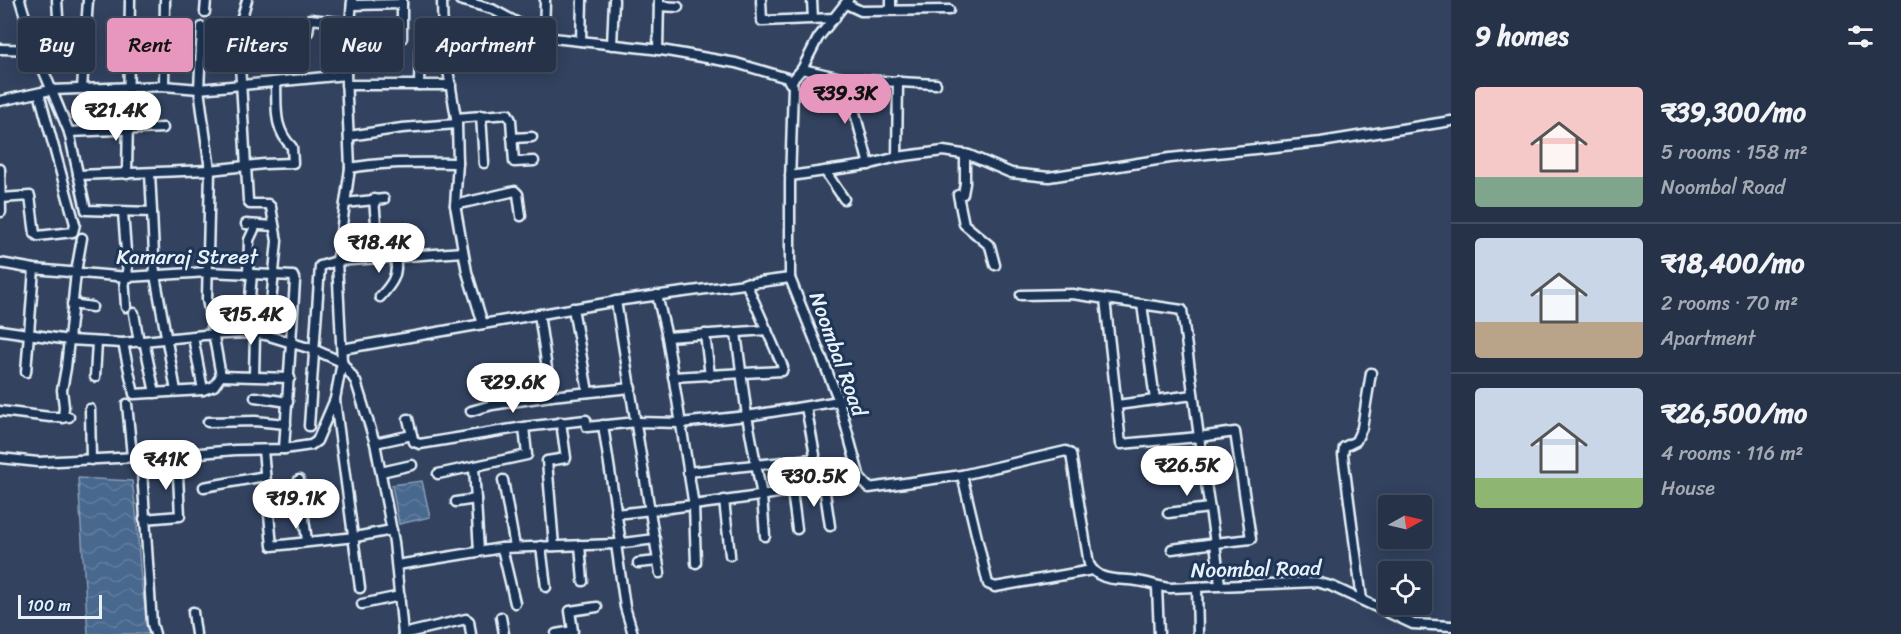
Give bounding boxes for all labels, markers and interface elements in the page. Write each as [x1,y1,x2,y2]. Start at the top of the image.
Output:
text: 9 homes [1475,13,1569,59]
chip: Buy [18,18,95,72]
chip: Rent [107,18,193,72]
chip: Filters [205,18,309,72]
chip: New [321,18,403,72]
chip: Apartment [415,18,556,72]
icon: filters [1844,20,1877,53]
pin: ₹39.3K [796,74,894,125]
text: ₹39.3K [813,76,877,111]
text: ₹39,300/mo [1661,89,1806,135]
pin: ₹21.4K [67,91,165,142]
text: ₹21.4K [85,93,147,128]
icon: home [1523,111,1595,183]
text: 5 rooms · 158 m² [1661,135,1808,170]
text: Noombal Road [1661,170,1785,205]
pin: ₹18.4K [330,223,428,274]
text: ₹18.4K [348,225,410,260]
street label: Kamaraj Street [116,238,259,276]
text: ₹18,400/mo [1661,240,1805,286]
icon: home [1523,262,1595,334]
street label: Noombal Road [798,286,879,424]
text: 2 rooms · 70 m² [1661,286,1798,321]
pin: ₹15.4K [202,295,300,346]
text: ₹15.4K [220,297,282,332]
text: Apartment [1661,321,1755,356]
pin: ₹29.6K [464,363,562,414]
text: ₹29.6K [481,365,545,400]
text: ₹26,500/mo [1661,390,1807,436]
icon: home [1523,412,1595,484]
text: 4 rooms · 116 m² [1661,436,1803,471]
pin: ₹41K [130,440,202,491]
text: ₹41K [144,442,188,477]
pin: ₹26.5K [1138,446,1236,497]
text: ₹26.5K [1155,448,1219,483]
pin: ₹30.5K [765,457,863,508]
text: ₹30.5K [781,459,847,494]
text: House [1661,471,1715,506]
pin: ₹19.1K [247,479,345,530]
text: ₹19.1K [267,481,325,516]
north arrow [1378,495,1432,549]
map controls [1378,495,1432,615]
street label: Noombal Road [1191,549,1323,589]
button: locate [1378,561,1432,615]
text: 100 m [27,591,71,620]
scale bar [18,592,102,620]

